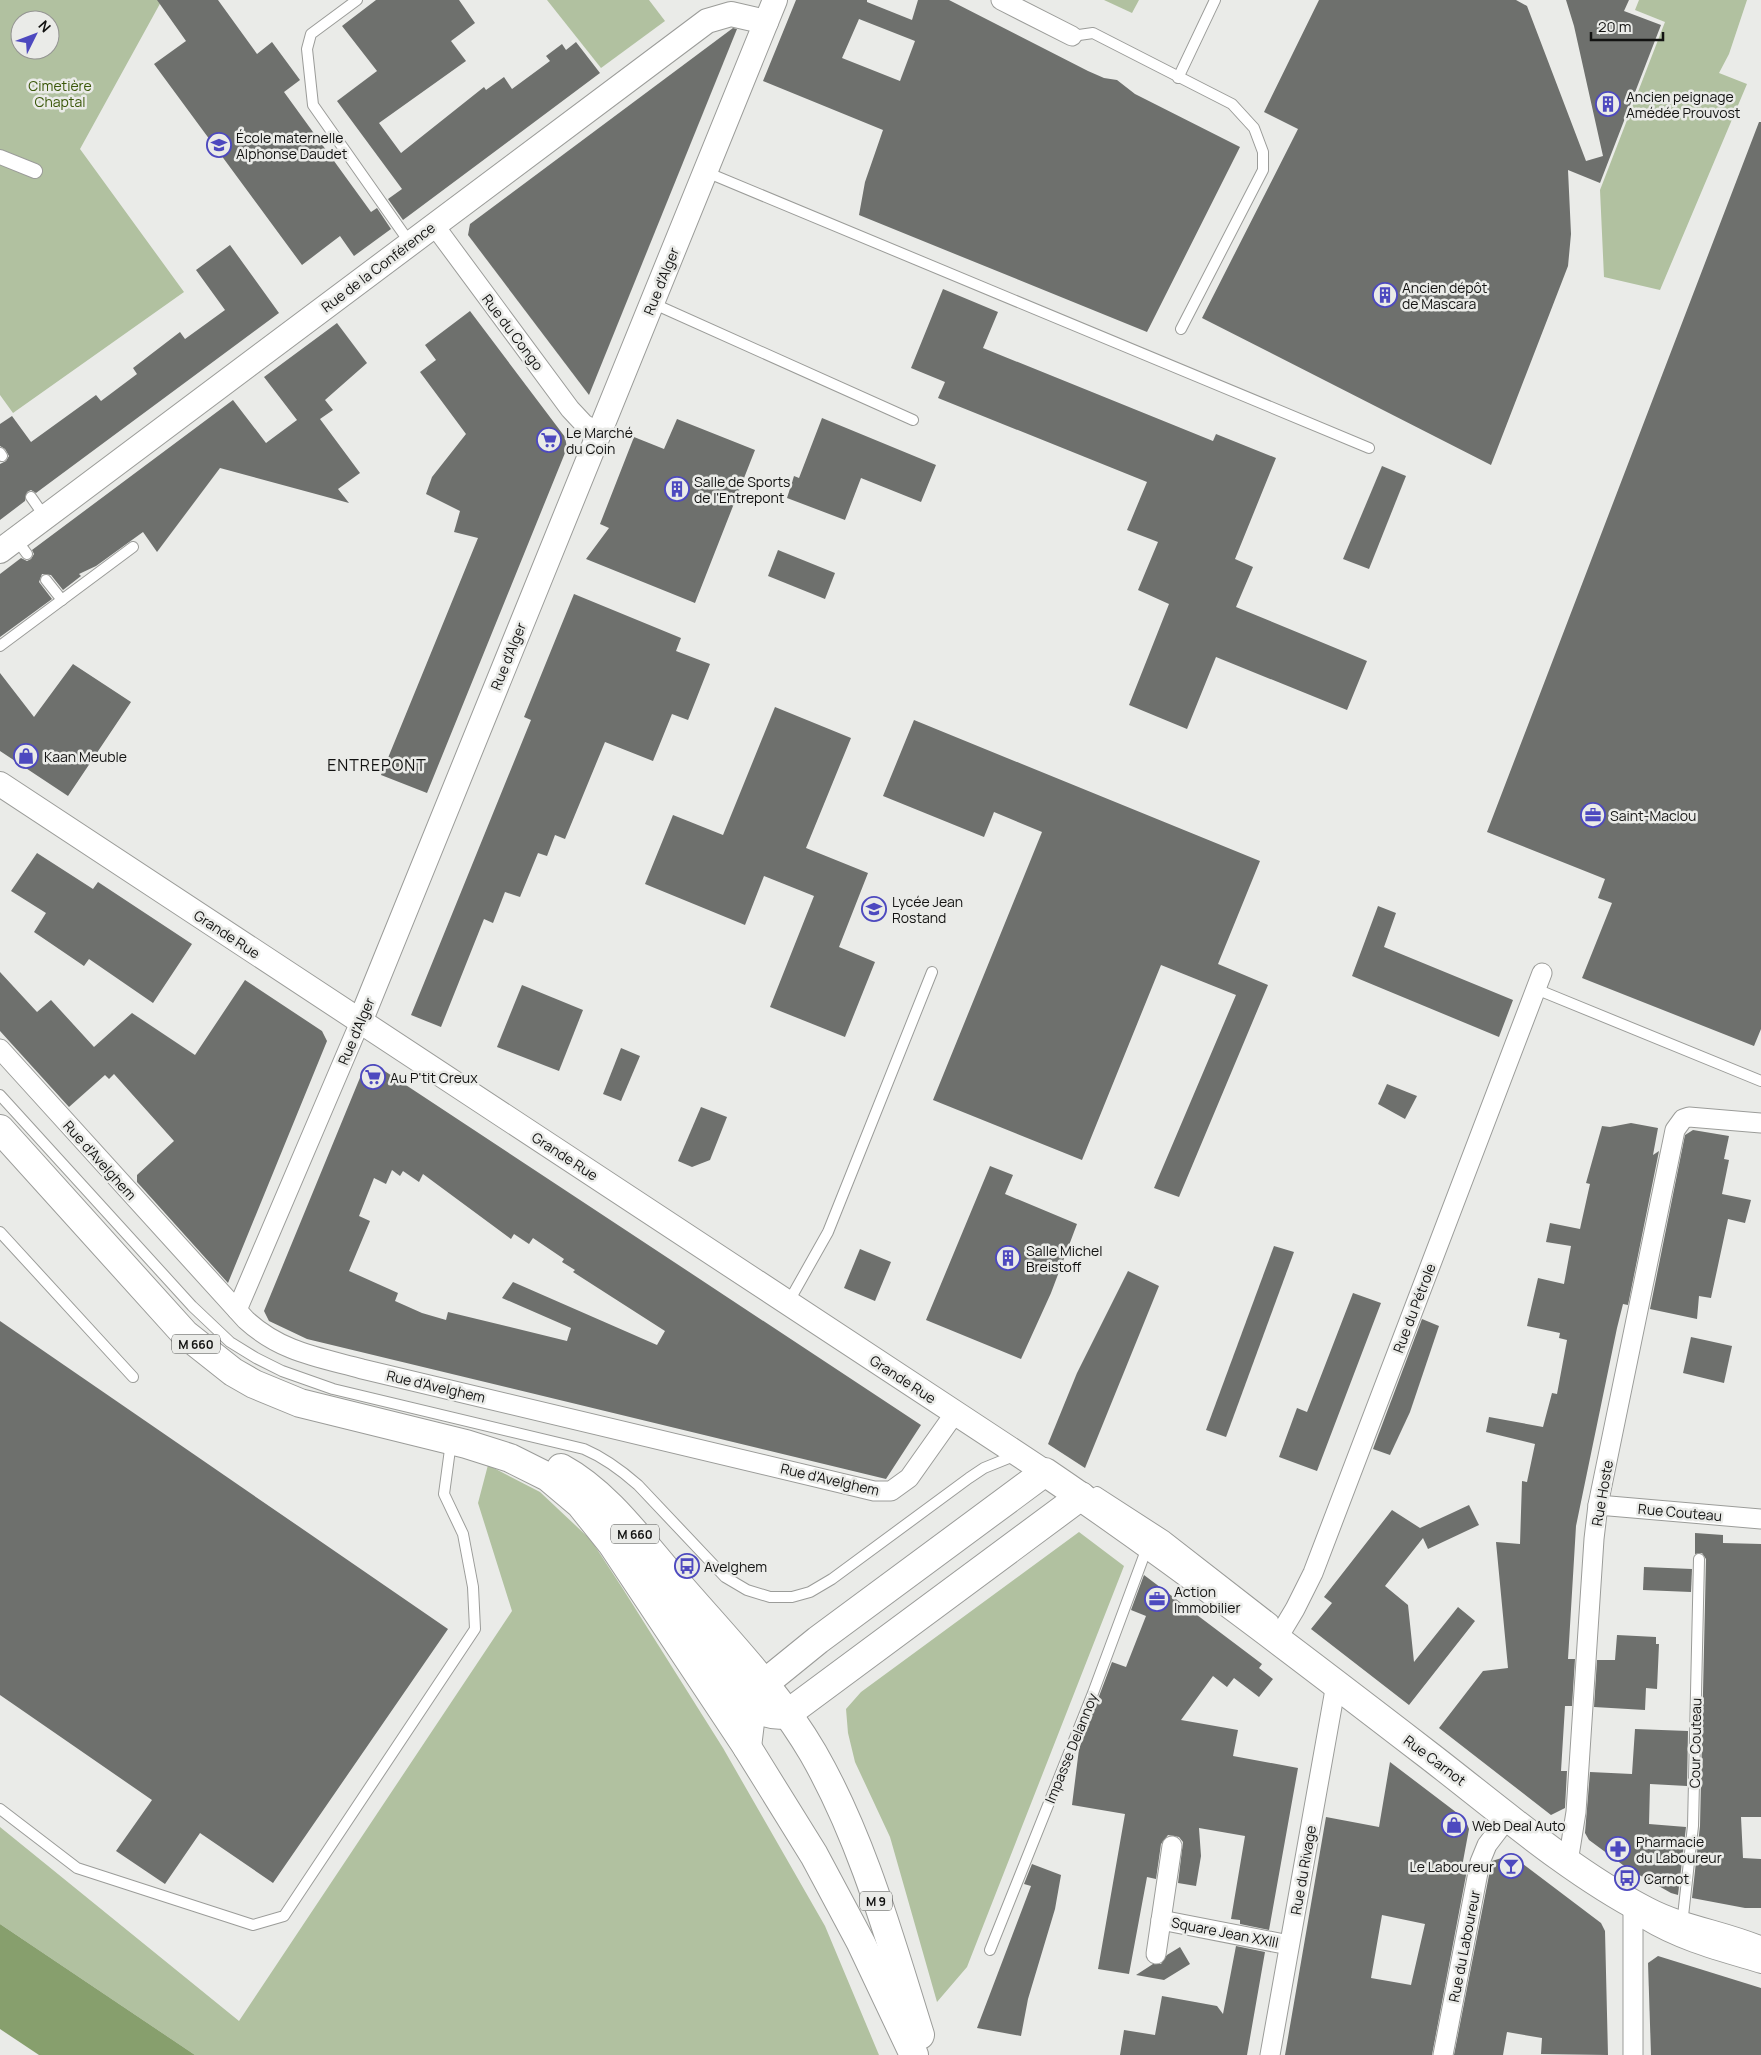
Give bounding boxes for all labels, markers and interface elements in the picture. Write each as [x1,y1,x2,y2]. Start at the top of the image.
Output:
north arrow [10,10,60,60]
scale bar [1591,10,1664,42]
text: N [35,16,55,36]
text: 20 m [1598,16,1631,37]
park label: Cimetière Chaptal [28,76,92,111]
place label: Ancien peignage Amédée Prouvost [1626,87,1741,122]
building icon: Ancien peignage Amédée Prouvost [1595,91,1621,117]
place label: École maternelle Alphonse Daudet [236,128,348,163]
school or university icon: École maternelle Alphonse Daudet [206,132,232,158]
street label: Rue de la Conférence [317,218,439,316]
street label: Rue d'Alger [639,244,683,318]
place label: Ancien dépôt de Mascara [1402,278,1488,313]
building icon: Ancien dépôt de Mascara [1372,282,1398,308]
street label: Rue du Congo [478,290,548,374]
place label: Le Marché du Coin [566,423,633,458]
supermarket icon: Le Marché du Coin [536,427,562,453]
place label: Salle de Sports de l'Entrepont [694,472,790,507]
building icon: Salle de Sports de l'Entrepont [664,476,690,502]
street label: Rue d'Alger [486,619,530,693]
shop icon: Kaan Meuble [13,743,39,769]
place label: Kaan Meuble [44,747,127,766]
district label: ENTREPONT [327,754,427,776]
office icon: Saint-Maclou [1580,802,1606,828]
place label: Saint-Maclou [1610,806,1696,825]
place label: Lycée Jean Rostand [892,892,963,927]
school or university icon: Lycée Jean Rostand [861,896,887,922]
street label: Grande Rue [190,906,264,962]
street label: Rue d'Alger [333,994,379,1068]
supermarket icon: Au P'tit Creux [360,1064,386,1090]
place label: Au P'tit Creux [390,1068,478,1087]
street label: Rue d'Avelghem [59,1116,141,1204]
street label: Grande Rue [528,1128,602,1184]
place label: Salle Michel Breistoff [1026,1241,1102,1276]
building icon: Salle Michel Breistoff [995,1245,1021,1271]
street label: Rue du Pétrole [1388,1261,1440,1355]
road number: M 660 [172,1335,220,1354]
street label: Grande Rue [866,1351,940,1407]
street label: Rue d'Avelghem [385,1365,487,1407]
street label: Rue d'Avelghem [779,1458,881,1500]
street label: Rue Hoste [1587,1458,1617,1528]
street label: Rue Couteau [1637,1499,1723,1525]
road number: M 660 [611,1525,659,1544]
bus stop icon: Avelghem [674,1553,700,1579]
place label: Avelghem [704,1557,767,1576]
place label: Action Immobilier [1174,1582,1241,1617]
office icon: Action Immobilier [1144,1586,1170,1612]
street label: Impasse Delannoy [1040,1689,1102,1806]
street label: Cour Couteau [1685,1698,1705,1788]
street label: Rue Carnot [1400,1730,1470,1790]
shop icon: Web Deal Auto [1441,1812,1467,1838]
place label: Web Deal Auto [1472,1816,1566,1835]
street label: Rue du Rivage [1286,1824,1320,1916]
place label: Pharmacie du Laboureur [1636,1832,1722,1867]
pharmacy icon: Pharmacie du Laboureur [1605,1836,1631,1862]
bar icon: Le Laboureur [1498,1853,1524,1879]
place label: Le Laboureur [1410,1857,1494,1876]
bus stop icon: Carnot [1614,1865,1640,1891]
place label: Carnot [1644,1869,1689,1888]
street label: Rue du Laboureur [1444,1888,1484,2004]
road number: M 9 [860,1892,892,1910]
street label: Square Jean XXIII [1170,1912,1280,1952]

